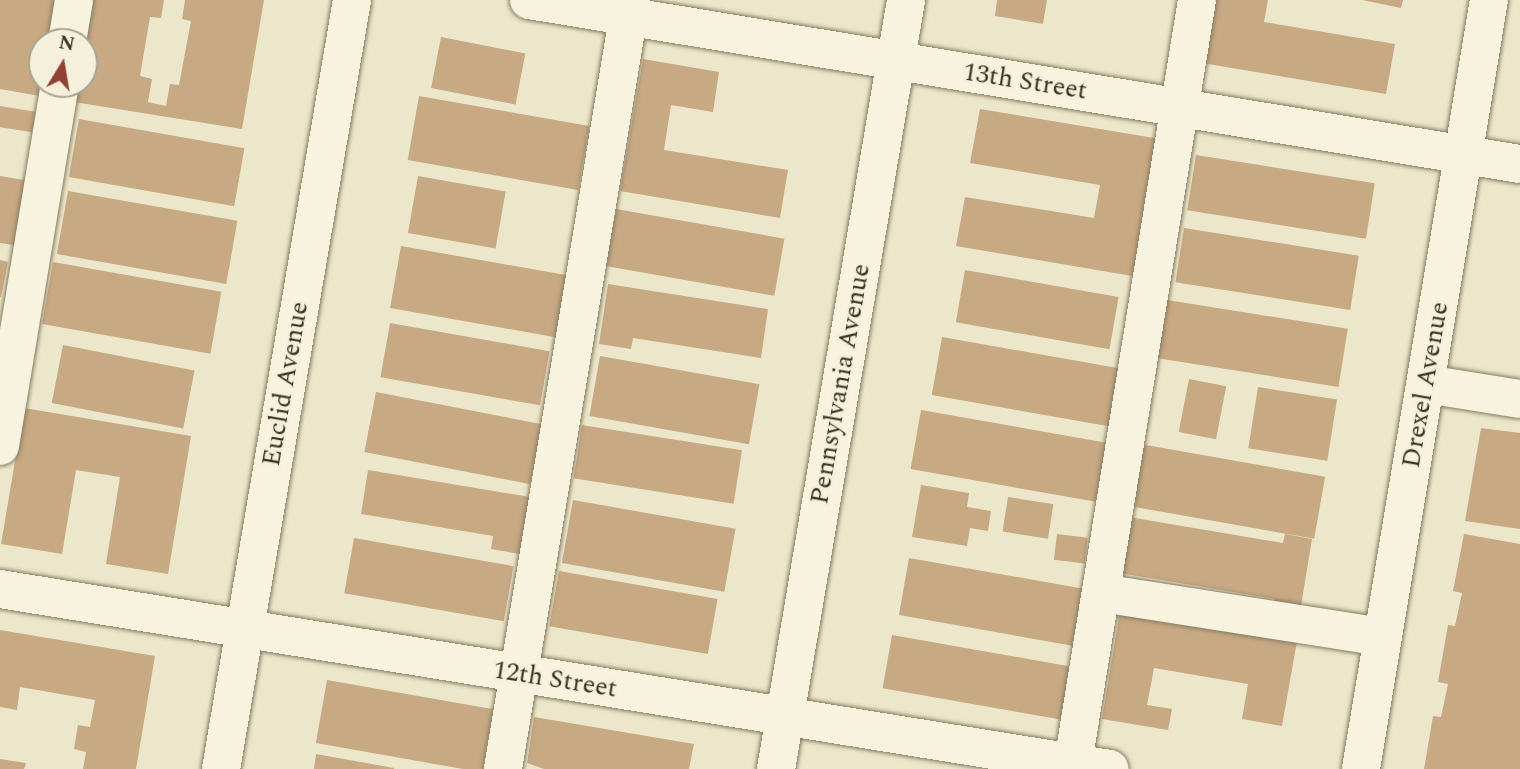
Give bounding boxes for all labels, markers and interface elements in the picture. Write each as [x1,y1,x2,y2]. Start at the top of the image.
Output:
north arrow [28,28,98,98]
text: N [56,28,77,60]
street label: 13th Street [961,57,1089,107]
street label: Pennsylvania Avenue [804,261,878,507]
street label: Euclid Avenue [256,299,316,469]
street label: Drexel Avenue [1396,300,1456,470]
street label: 12th Street [491,655,619,705]

